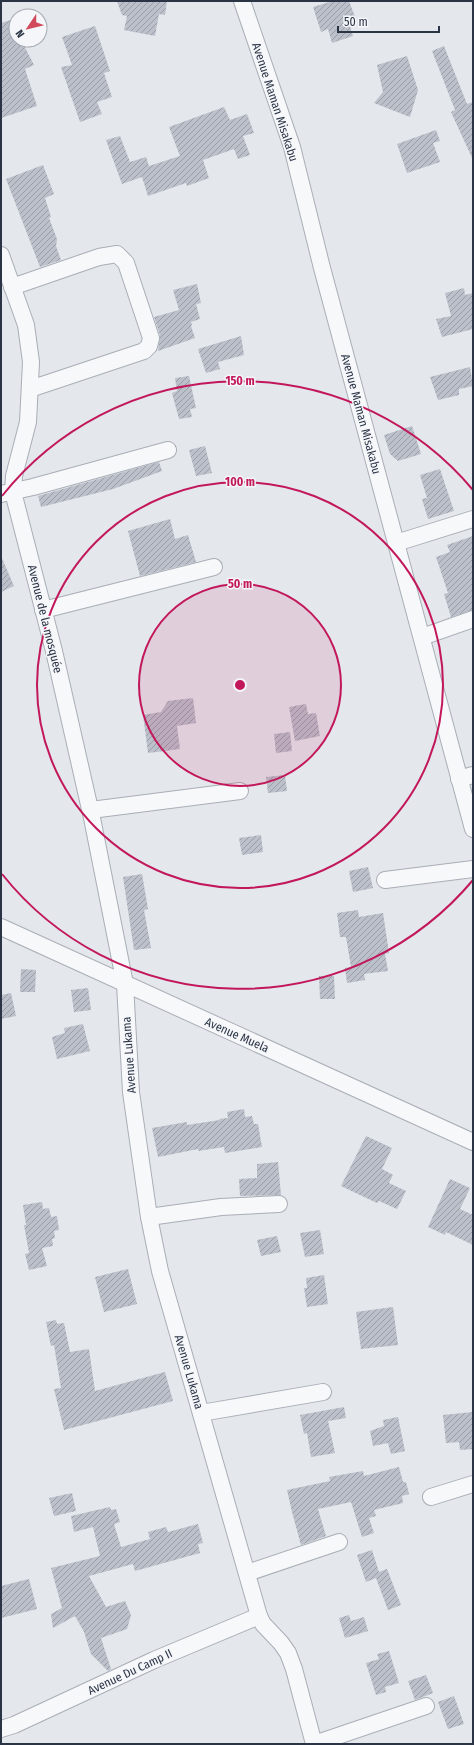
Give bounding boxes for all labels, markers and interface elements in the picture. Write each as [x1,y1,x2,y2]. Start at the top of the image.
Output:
north arrow [8,8,48,48]
scale bar [338,8,439,34]
text: 50 m [344,15,368,29]
text: N [13,27,27,40]
street label: Avenue Maman Misakabu [249,41,301,163]
street label: Avenue Maman Misakabu [338,352,384,476]
text: 150 m [225,374,255,388]
text: 100 m [225,475,255,489]
street label: Avenue de la mosquée [25,563,65,675]
text: 50 m [228,577,252,591]
centre of rings [233,678,247,692]
street label: Avenue Muela [203,1015,271,1055]
street label: Avenue Lukama [119,1016,139,1094]
street label: Avenue Lukama [172,1333,206,1411]
street label: Avenue Du Camp II [86,1646,174,1698]

